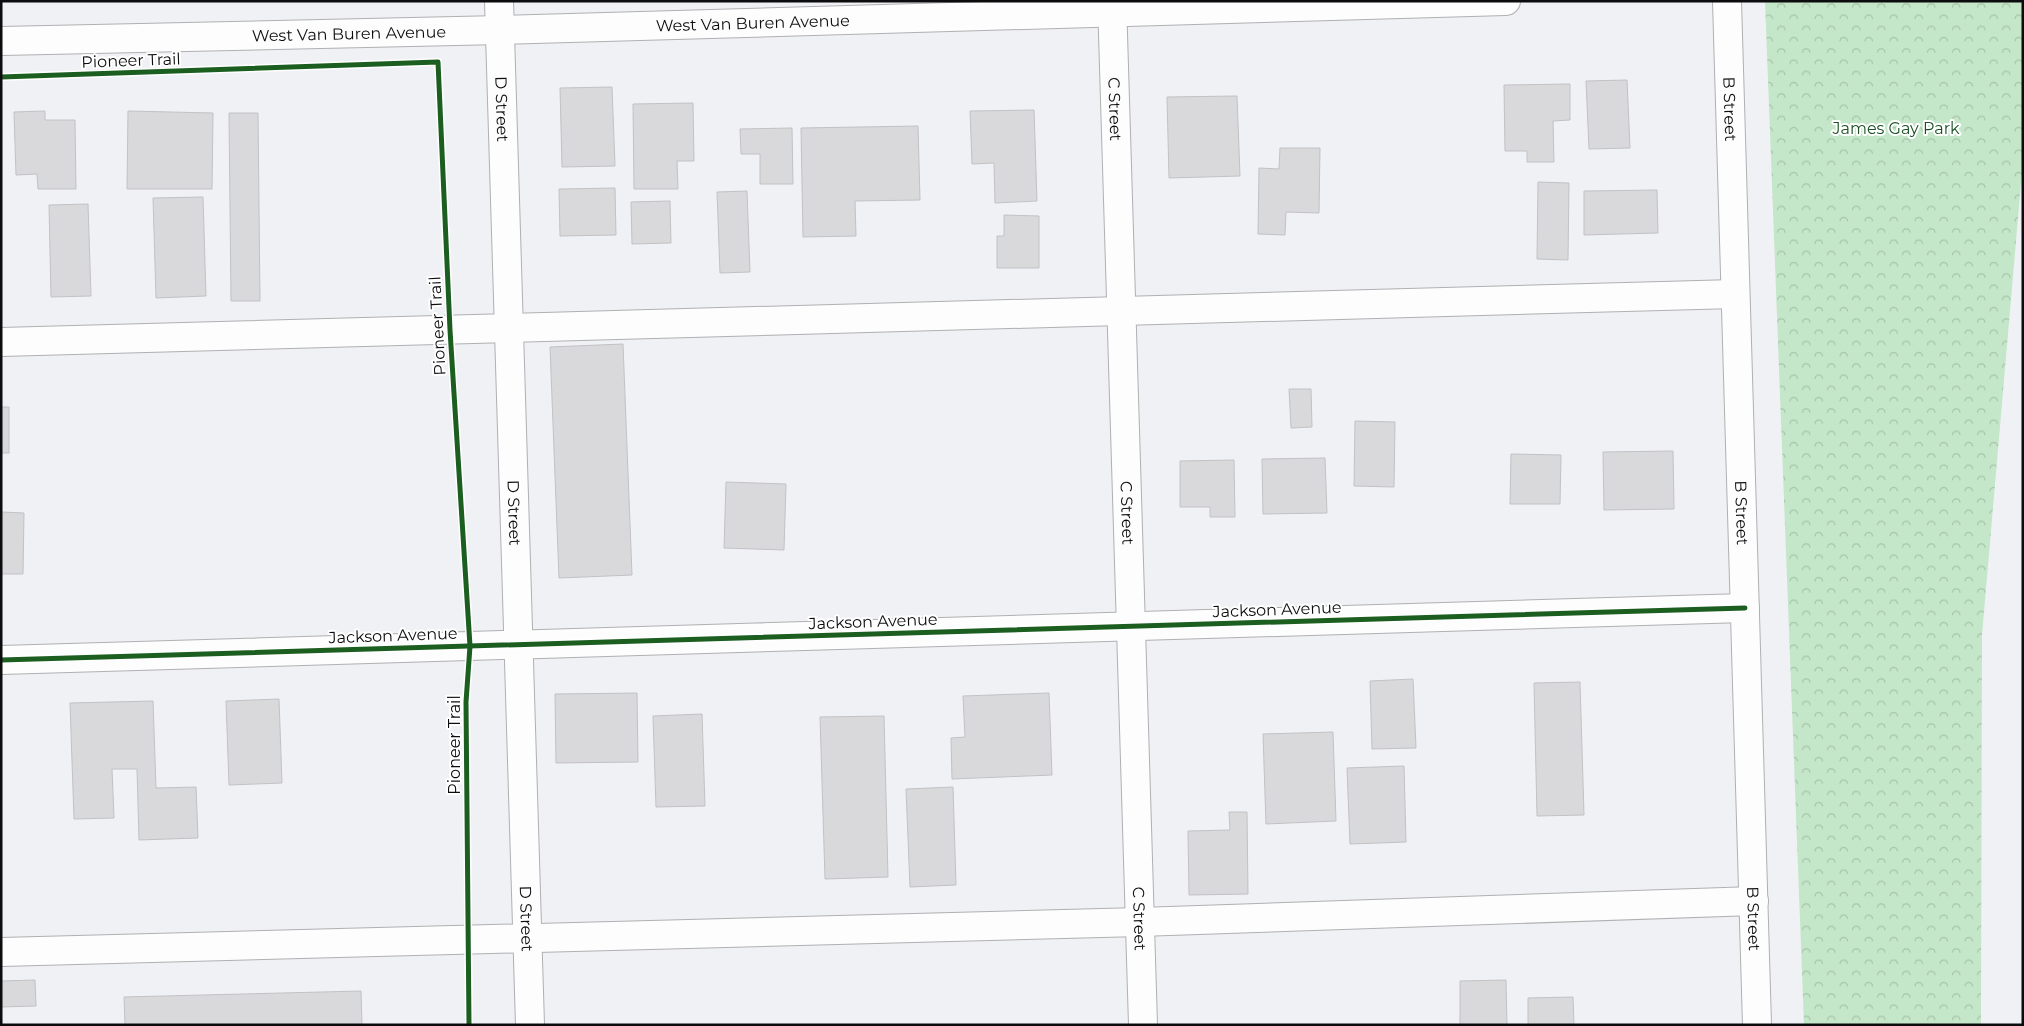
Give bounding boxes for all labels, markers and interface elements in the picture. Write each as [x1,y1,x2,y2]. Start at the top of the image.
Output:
street label: West Van Buren Avenue [656,11,850,36]
street label: West Van Buren Avenue [252,22,446,45]
street label: Pioneer Trail [81,49,181,72]
street label: D Street [491,76,512,143]
street label: B Street [1719,76,1740,142]
street label: C Street [1104,77,1125,142]
park label: James Gay Park [1831,119,1960,138]
street label: Pioneer Trail [425,276,450,376]
street label: D Street [504,480,524,546]
street label: B Street [1731,480,1752,546]
street label: C Street [1117,481,1137,546]
street label: Jackson Avenue [1211,598,1342,621]
street label: Jackson Avenue [807,610,938,633]
street label: Jackson Avenue [327,624,458,647]
street label: Pioneer Trail [445,695,464,795]
street label: D Street [516,885,537,952]
street label: C Street [1129,886,1150,951]
street label: B Street [1743,886,1764,952]

